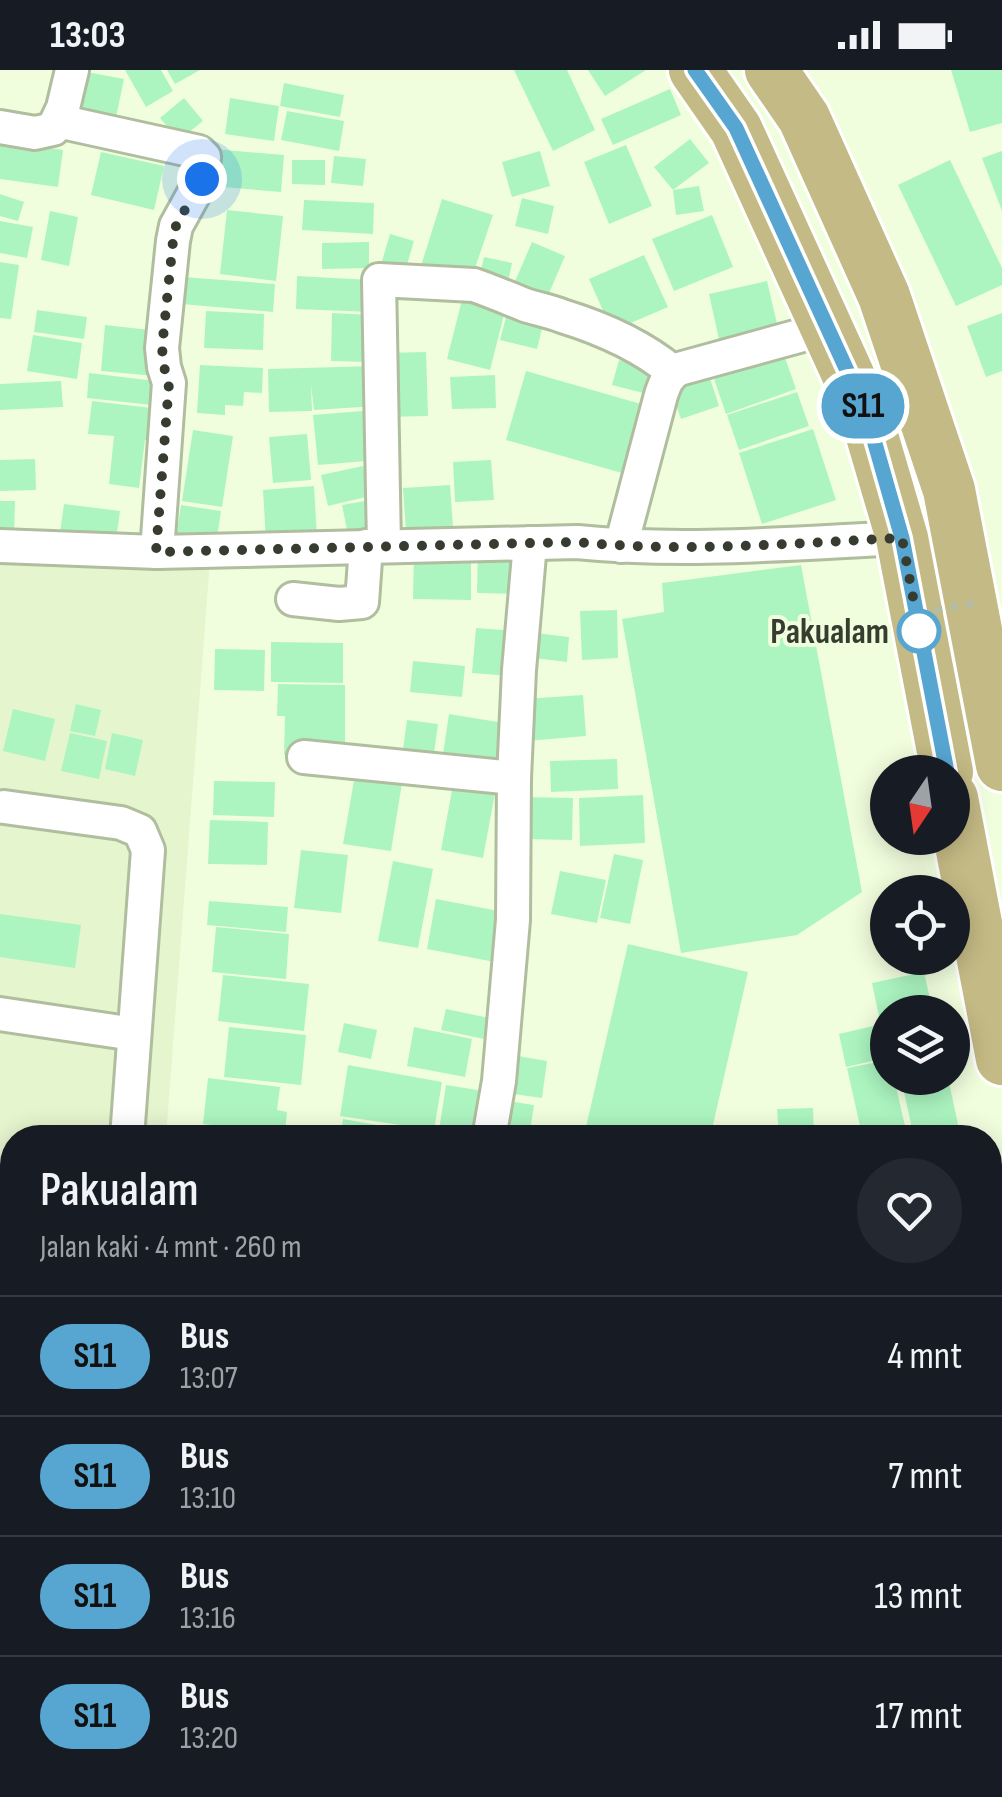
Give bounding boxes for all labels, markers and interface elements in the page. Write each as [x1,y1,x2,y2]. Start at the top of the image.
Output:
text: 13:03 [50,13,126,58]
your location [177,154,227,204]
line badge: S11 [806,374,920,438]
text: S11 [841,385,885,428]
marker: Pakualam [898,610,940,652]
place label: Pakualam [770,611,889,654]
north arrow [870,755,970,855]
map controls [870,755,970,1095]
button: locate [870,875,970,975]
button: layers [870,995,970,1095]
button: heart [857,1158,962,1263]
text: Pakualam [40,1162,199,1219]
text: Jalan kaki · 4 mnt · 260 m [40,1228,302,1267]
text: Bus [180,1314,229,1359]
text: 4 mnt [888,1334,962,1379]
text: S11 [73,1335,117,1378]
text: 13:07 [180,1359,238,1398]
text: Bus [180,1434,229,1479]
text: 7 mnt [888,1454,962,1499]
text: S11 [73,1455,117,1498]
text: 13:10 [180,1479,236,1518]
text: Bus [180,1554,229,1599]
text: 13 mnt [874,1574,962,1619]
text: S11 [73,1575,117,1618]
text: 13:16 [180,1599,236,1638]
text: Bus [180,1674,229,1719]
text: 17 mnt [875,1694,962,1739]
text: S11 [73,1695,117,1738]
text: 13:20 [180,1719,238,1758]

